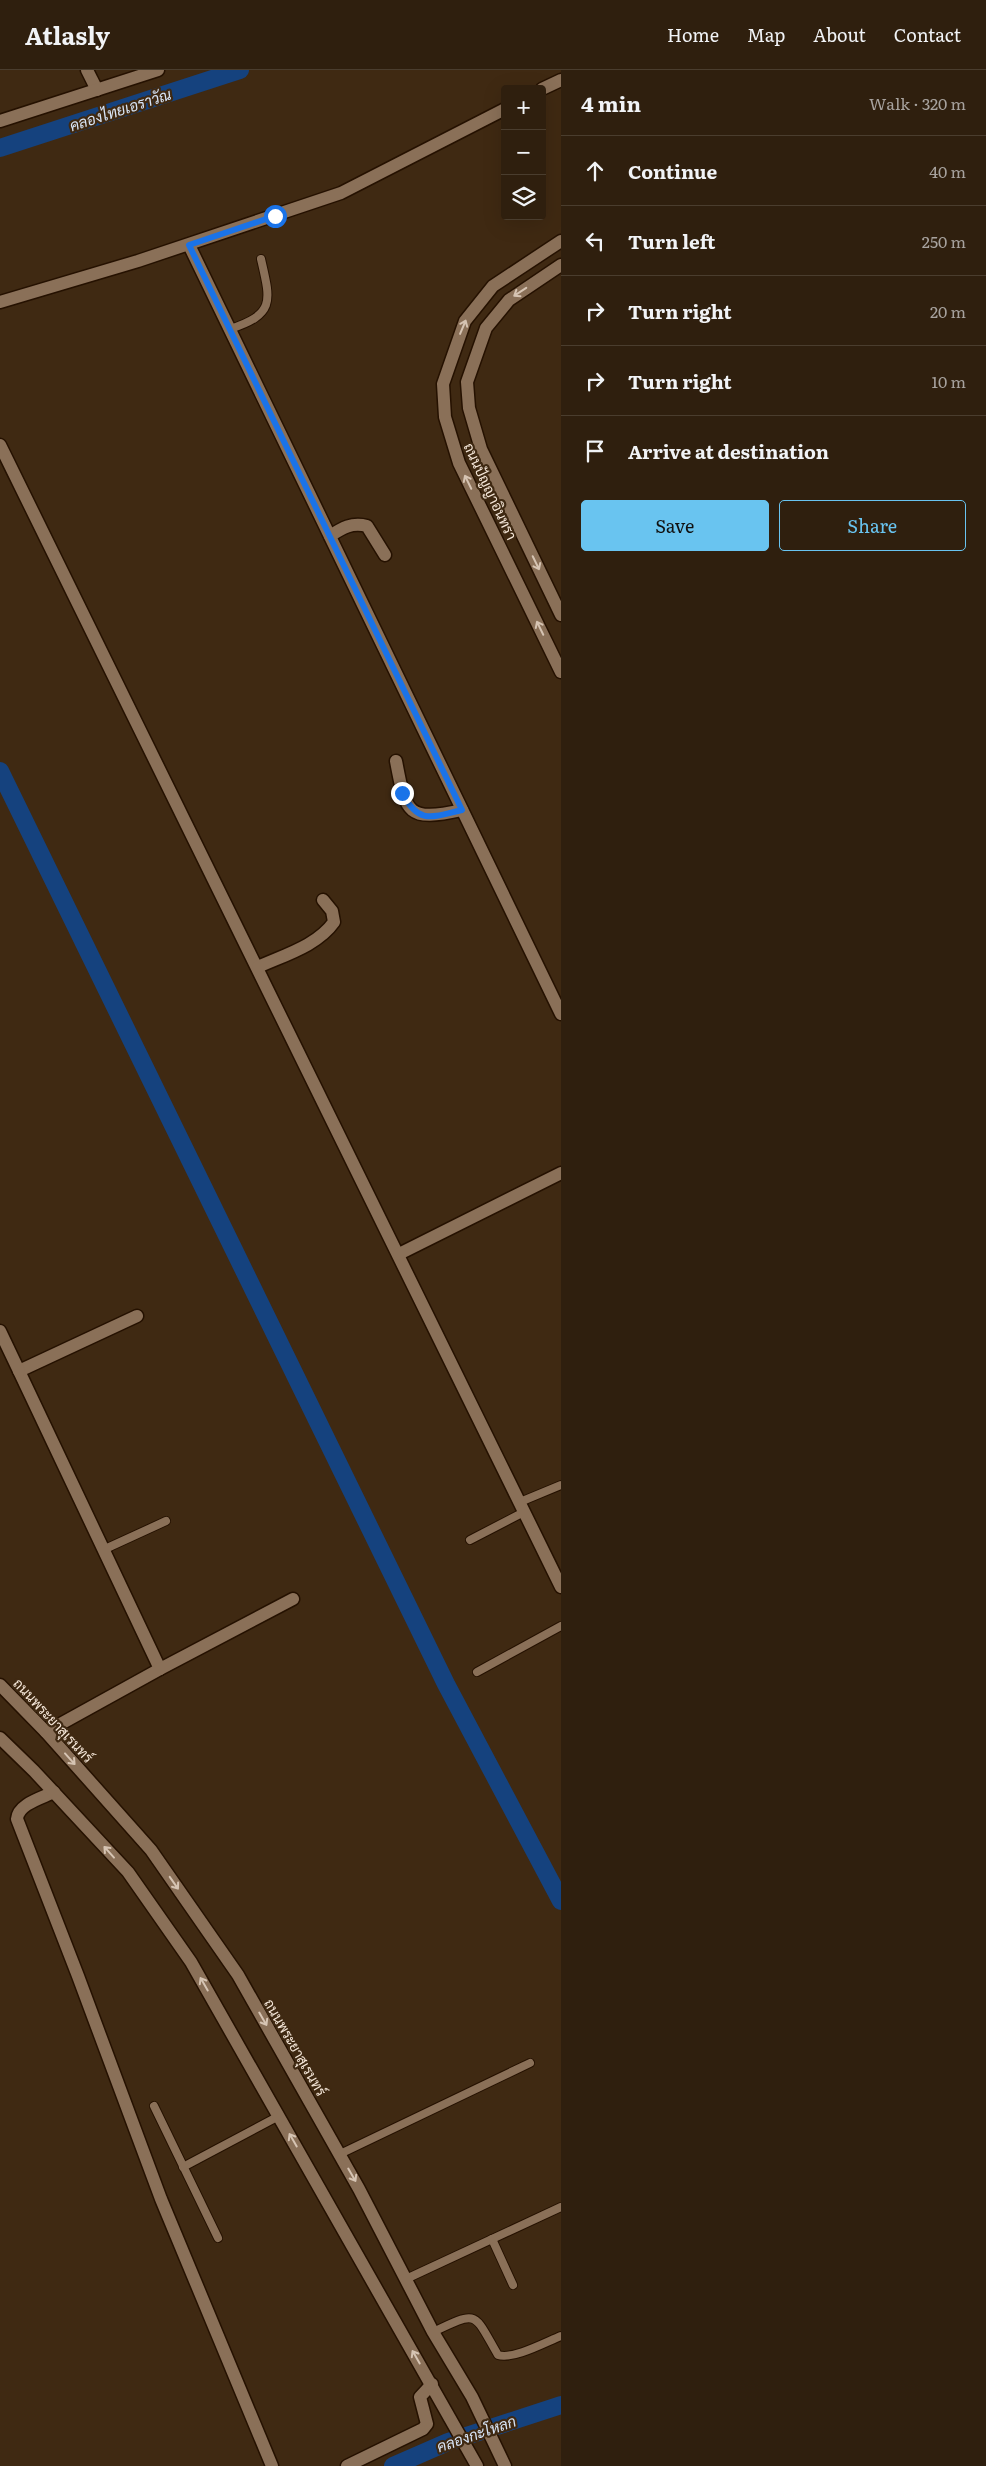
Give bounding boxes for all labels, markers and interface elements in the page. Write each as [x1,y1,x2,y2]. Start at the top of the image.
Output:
text: Atlasly [25,17,110,52]
text: Home [667,21,719,48]
text: Map [747,21,785,48]
text: About [813,21,866,48]
text: Contact [894,21,961,48]
water label: คลองไทยเอราวัณ [66,82,174,136]
map controls [501,85,546,220]
button: + [501,85,546,130]
text: 4 min [581,87,641,118]
text: Walk · 320 m [869,91,966,115]
button: − [501,130,546,175]
icon: ahead [581,157,609,185]
text: Continue [628,157,717,185]
text: 40 m [929,159,966,183]
button: layers [501,175,546,220]
route start [264,205,287,228]
icon: left [581,227,609,255]
text: Turn left [628,227,715,255]
text: 250 m [922,229,966,253]
one-way arrow [514,287,528,297]
icon: right [581,297,609,325]
text: Turn right [628,297,732,325]
text: 20 m [930,299,966,323]
one-way arrow [458,320,468,335]
icon: right [581,367,609,395]
text: Turn right [628,367,732,395]
text: 10 m [932,369,966,393]
icon: arrive [581,437,609,465]
text: Arrive at destination [628,437,829,465]
street label: ถนนปัญญาอินทรา [460,439,522,543]
one-way arrow [463,475,472,490]
button: Save [581,500,769,551]
button: Share [779,500,966,551]
one-way arrow [532,555,541,570]
one-way arrow [534,621,544,636]
route end [391,782,414,805]
street label: ถนนพระยาสุเรนทร์ [9,1673,99,1768]
one-way arrow [64,1752,76,1765]
one-way arrow [103,1846,115,1858]
one-way arrow [169,1876,179,1890]
one-way arrow [198,1977,208,1991]
street label: ถนนพระยาสุเรนทร์ [259,1995,332,2100]
one-way arrow [258,2011,268,2025]
one-way arrow [287,2134,297,2148]
one-way arrow [347,2168,357,2182]
one-way arrow [411,2351,421,2365]
water label: คลองกะโหลก [433,2409,519,2457]

